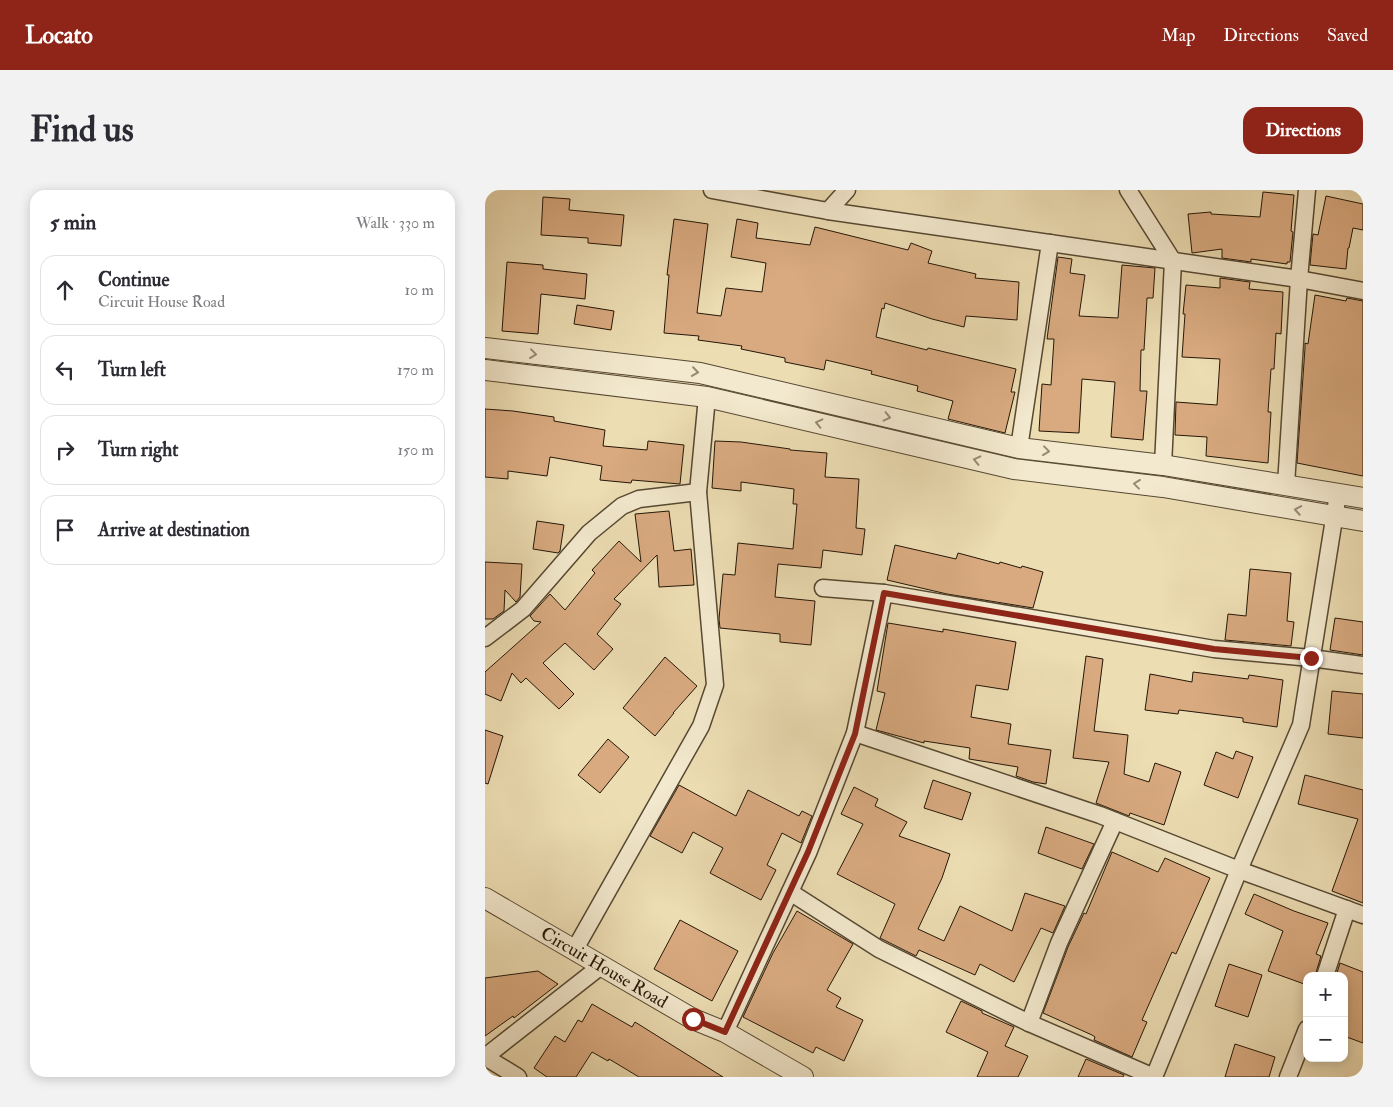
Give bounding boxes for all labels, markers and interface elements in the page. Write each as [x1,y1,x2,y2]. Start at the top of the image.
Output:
text: Locato [25,20,93,51]
text: Map [1162,24,1195,47]
text: Directions [1223,24,1299,47]
text: Saved [1327,24,1368,47]
button: Directions [1243,107,1363,154]
text: Find us [30,108,134,152]
text: 5 min [50,209,96,236]
text: Walk · 330 m [356,213,435,233]
text: Continue [98,268,169,292]
icon: ahead [51,276,79,304]
text: 10 m [404,280,434,300]
text: Circuit House Road [98,292,225,312]
one-way arrow [530,348,538,359]
icon: left [51,356,79,384]
text: Turn left [98,358,166,382]
text: 170 m [397,360,434,380]
one-way arrow [691,366,699,377]
one-way arrow [883,411,892,422]
one-way arrow [814,418,823,429]
icon: right [51,436,79,464]
text: Turn right [98,438,178,462]
text: 150 m [397,440,434,460]
one-way arrow [1042,445,1050,456]
one-way arrow [972,455,981,466]
one-way arrow [1133,479,1141,490]
one-way arrow [1293,506,1302,516]
icon: arrive [51,516,79,544]
text: Arrive at destination [98,518,250,542]
route end [1300,647,1323,670]
street label: Circuit House Road [536,922,672,1014]
map controls [1303,972,1348,1062]
button: + [1303,972,1348,1017]
route start [682,1008,705,1031]
button: − [1303,1017,1348,1062]

